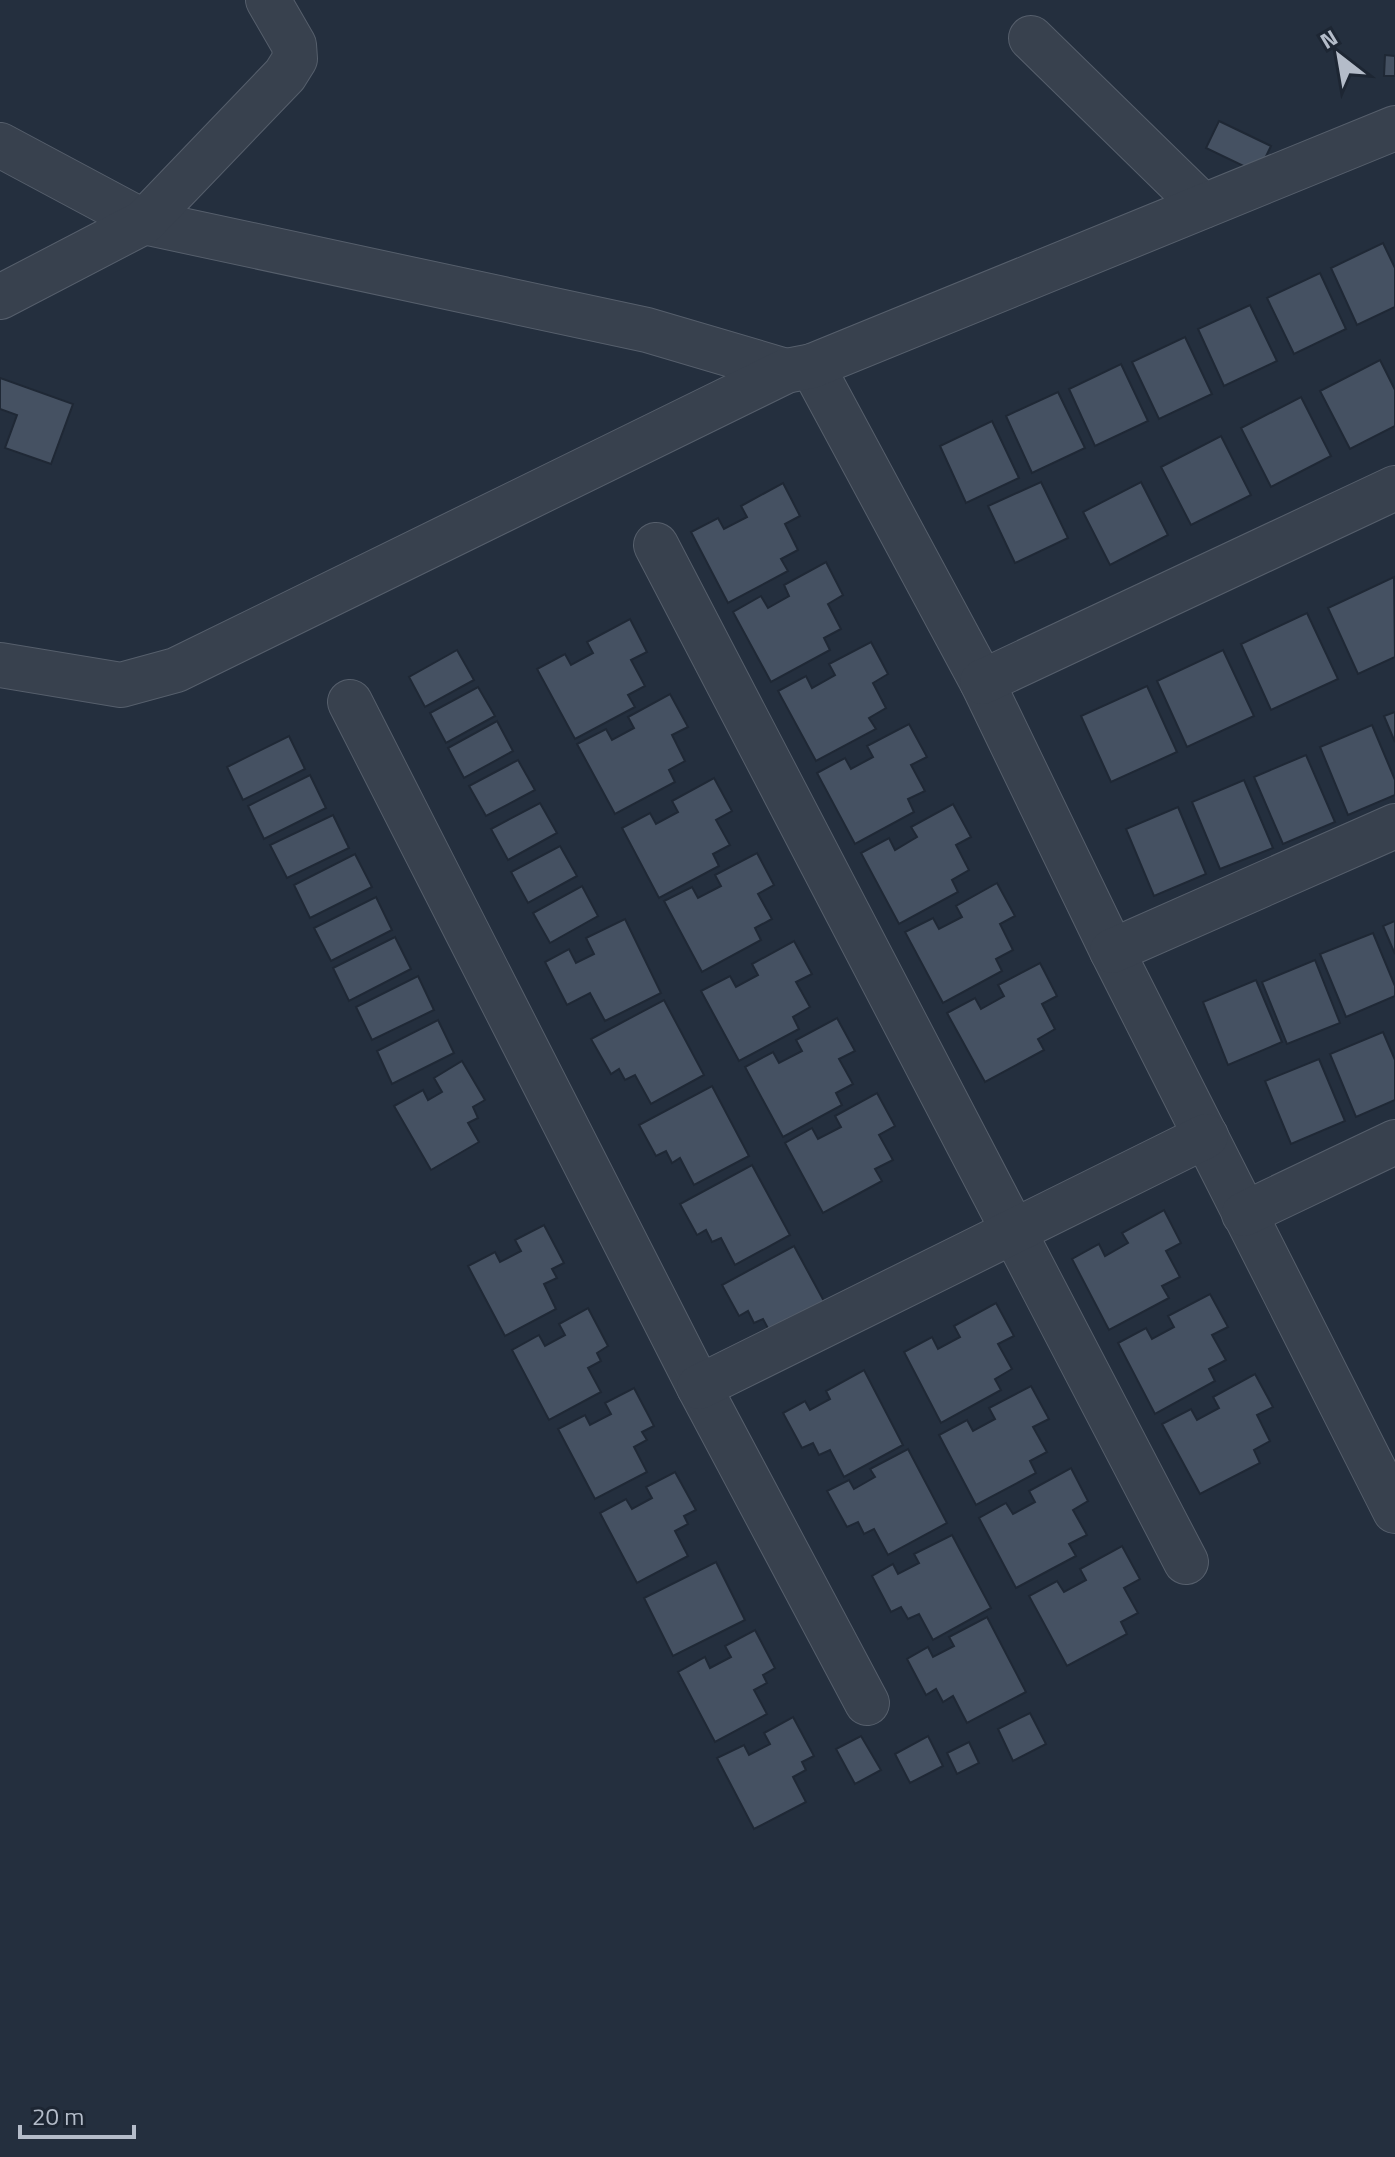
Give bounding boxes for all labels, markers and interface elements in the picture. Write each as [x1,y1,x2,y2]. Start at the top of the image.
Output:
north arrow [1299,16,1379,96]
text: N [1313,20,1344,57]
scale bar [20,2089,134,2139]
text: 20 m [32,2098,84,2134]

